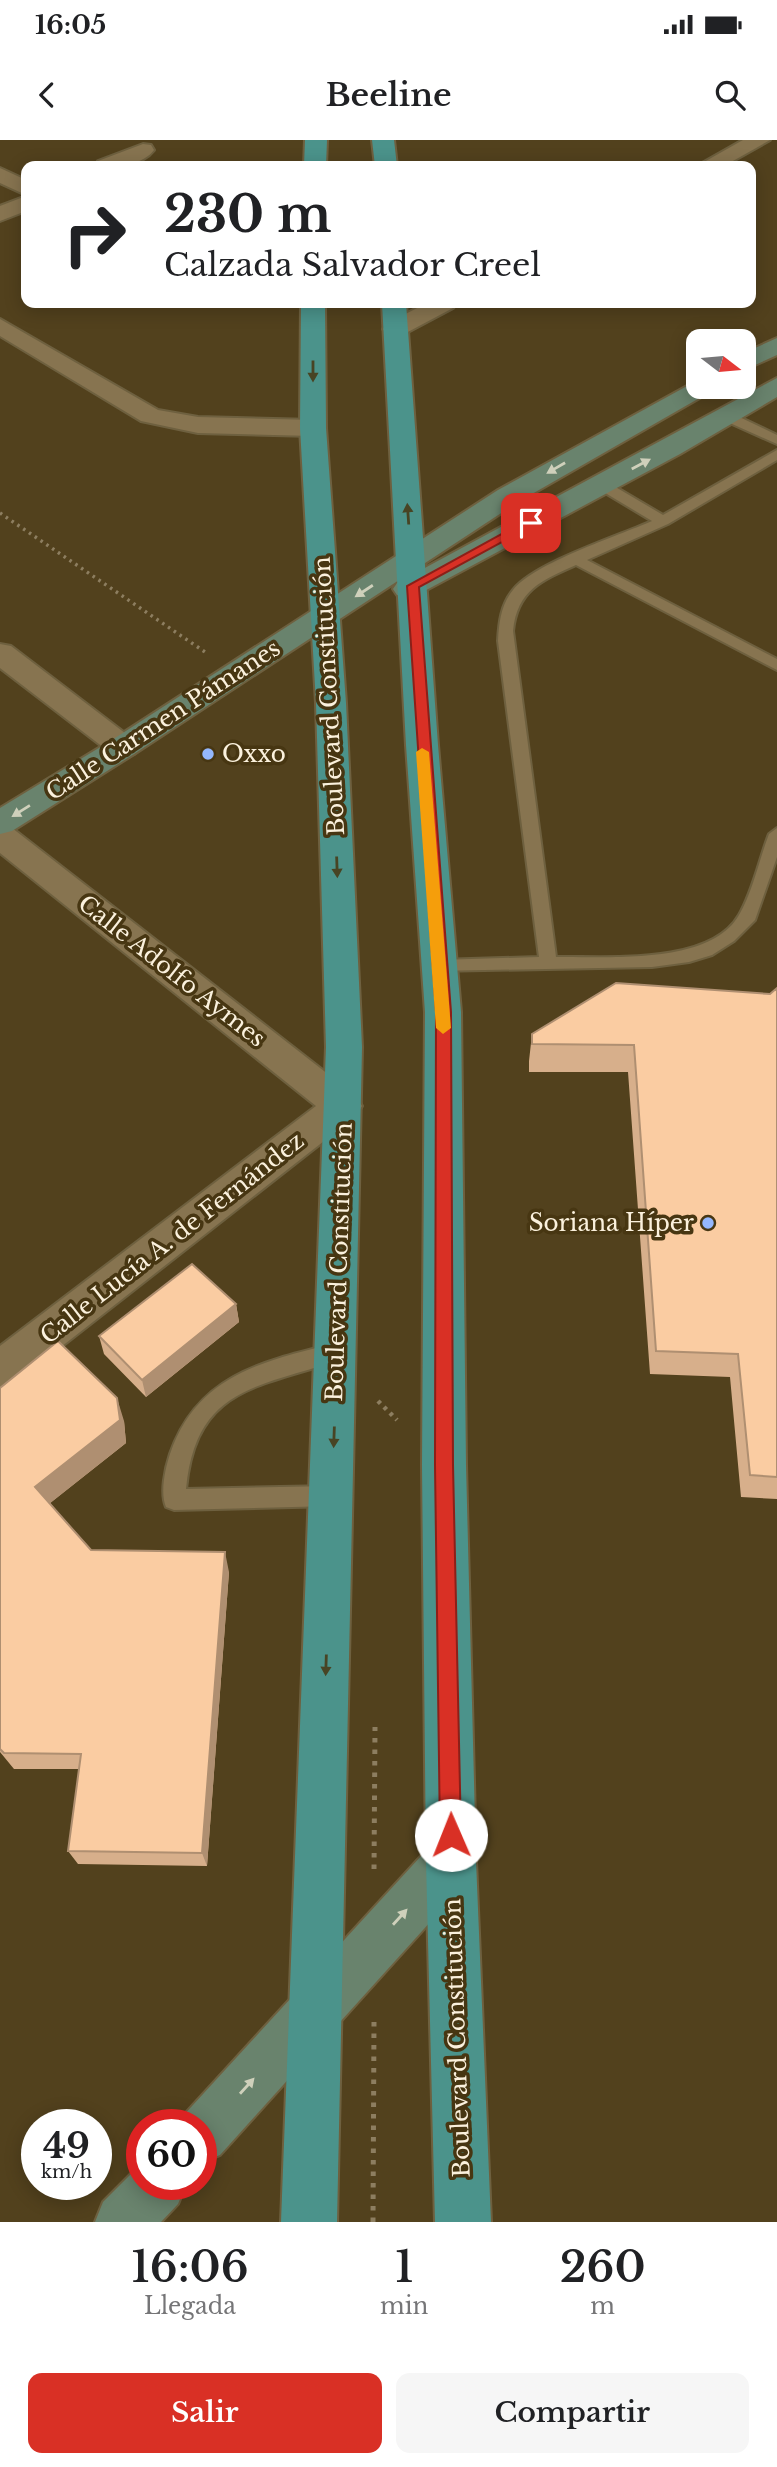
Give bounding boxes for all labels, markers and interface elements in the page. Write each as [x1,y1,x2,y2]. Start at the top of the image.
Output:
text: 16:05 [35,9,106,41]
text: Beeline [325,75,452,115]
icon: back [28,76,66,114]
icon: search [711,76,749,114]
text: 230 m [164,184,331,245]
icon: right [49,189,140,280]
text: Calzada Salvador Creel [164,245,541,285]
north arrow [686,329,756,399]
map controls [686,329,756,399]
one-way arrow [307,360,319,382]
one-way arrow [631,459,651,470]
one-way arrow [546,462,565,474]
pin [501,493,561,553]
one-way arrow [402,503,413,525]
icon: arrive [512,504,550,542]
street label: Boulevard Constitución [308,556,350,836]
one-way arrow [354,584,374,597]
street label: Calle Carmen Pámanes [41,634,285,806]
place label: Oxxo [222,740,286,768]
marker: Oxxo [200,746,216,762]
one-way arrow [11,804,30,817]
one-way arrow [332,857,343,879]
street label: Calle Adolfo Aymes [73,889,271,1053]
street label: Boulevard Constitución [320,1122,358,1402]
street label: Calle Lucía A. de Fernández [35,1126,309,1350]
place label: Soriana Híper [529,1209,694,1237]
marker: Soriana Híper [700,1215,716,1231]
one-way arrow [329,1427,340,1449]
one-way arrow [320,1654,331,1676]
position arrow [414,1798,488,1872]
street label: Boulevard Constitución [438,1898,476,2178]
one-way arrow [392,1908,408,1926]
one-way arrow [239,2078,255,2095]
speed limit sign: 60 [126,2109,217,2200]
text: 49 [43,2124,90,2167]
text: km/h [41,2161,92,2183]
text: 16:06 [131,2241,249,2293]
text: 1 [395,2241,413,2293]
text: 260 [560,2241,646,2293]
text: Llegada [144,2292,236,2320]
text: min [380,2292,428,2320]
text: m [590,2292,615,2320]
button: Salir [28,2373,382,2453]
button: Compartir [396,2373,749,2453]

